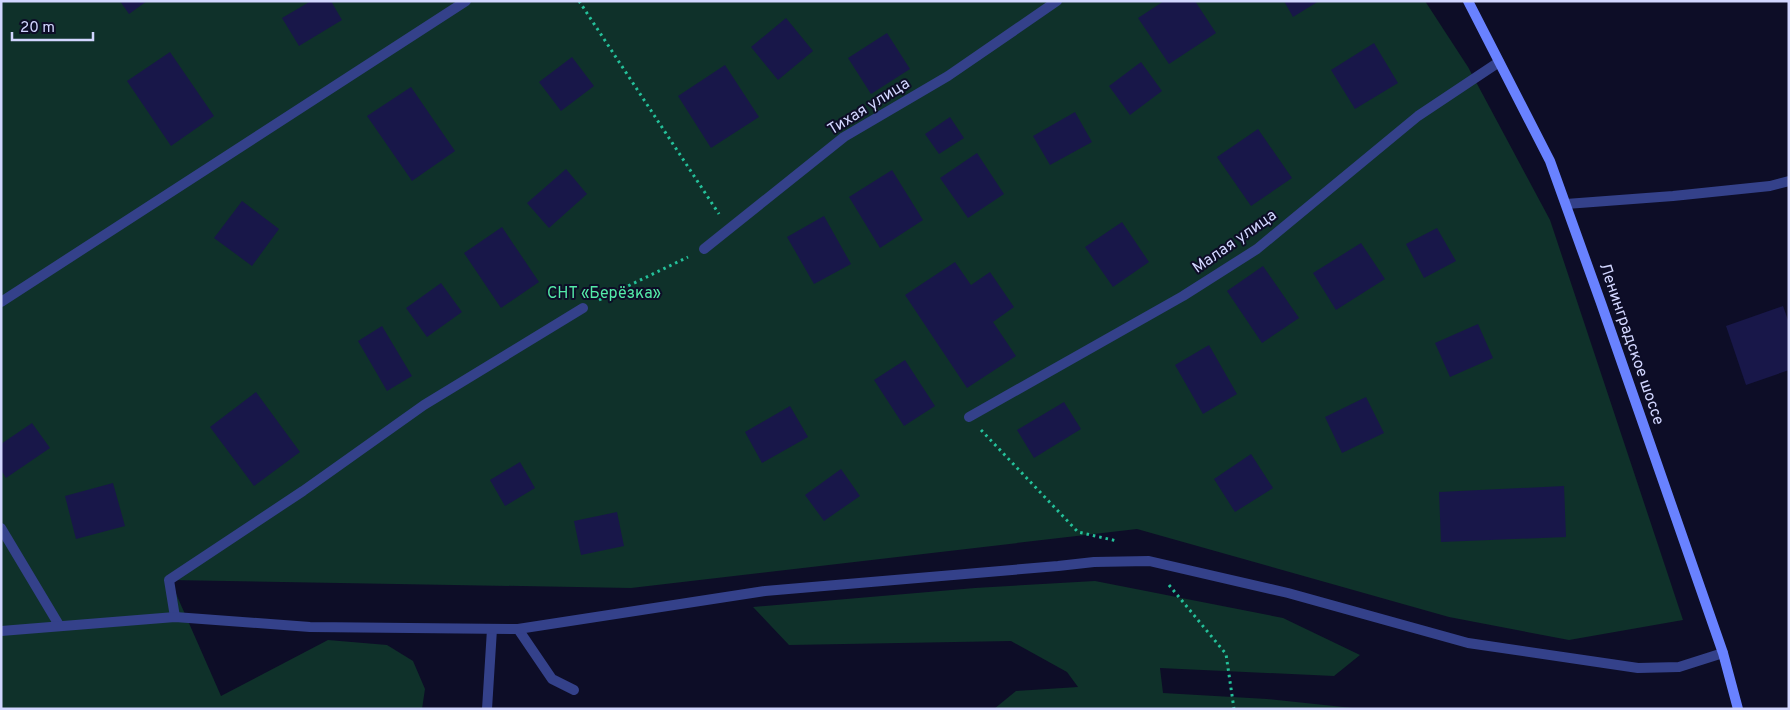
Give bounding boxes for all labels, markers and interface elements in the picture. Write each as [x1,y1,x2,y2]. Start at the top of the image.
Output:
scale bar [12,10,94,42]
text: 20 m [20,19,55,38]
street label: Тихая улица [824,74,914,140]
street label: Малая улица [1189,206,1281,278]
street label: Ленинградское шоссе [1594,260,1668,428]
park label: СНТ «Берёзка» [547,284,661,304]

